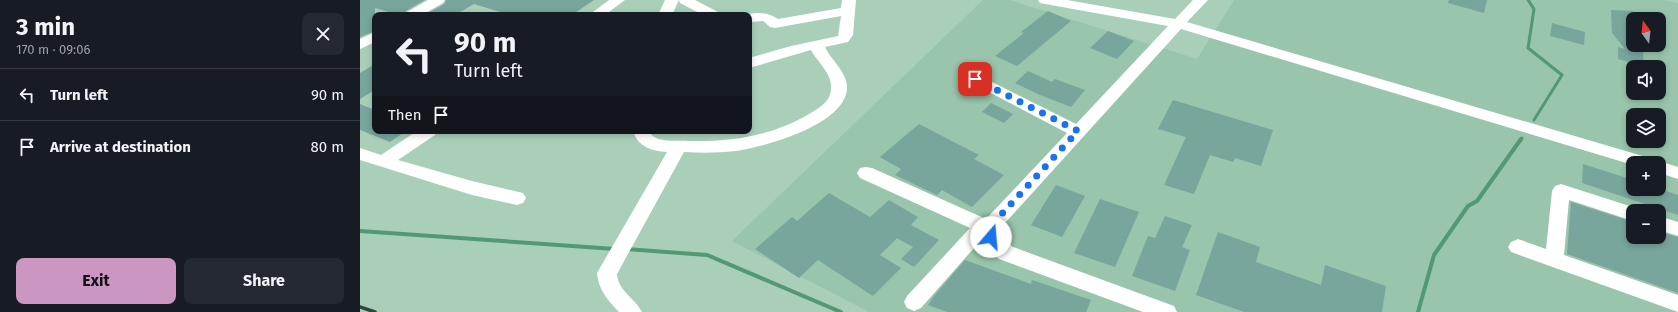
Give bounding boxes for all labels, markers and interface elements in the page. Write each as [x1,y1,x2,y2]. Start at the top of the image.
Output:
north arrow [1626,12,1666,52]
map controls [1626,12,1666,244]
text: 3 min [16,13,75,41]
button: close [302,13,344,55]
text: 90 m [454,26,516,59]
icon: left [388,28,440,80]
text: 170 m · 09:06 [16,42,90,57]
text: Turn left [454,60,523,82]
button: sound [1626,60,1666,100]
pin [958,62,992,96]
icon: arrive [964,68,986,90]
icon: left [16,84,38,106]
text: Turn left [50,86,108,104]
text: 90 m [311,86,344,104]
icon: arrive [430,104,452,126]
text: Then [388,106,422,124]
button: layers [1626,108,1666,148]
icon: arrive [16,136,38,158]
text: Arrive at destination [50,138,191,156]
text: 80 m [311,138,344,156]
button: + [1626,156,1666,196]
button: − [1626,204,1666,244]
position arrow [970,216,1012,258]
button: Exit [16,258,176,304]
button: Share [184,258,344,304]

